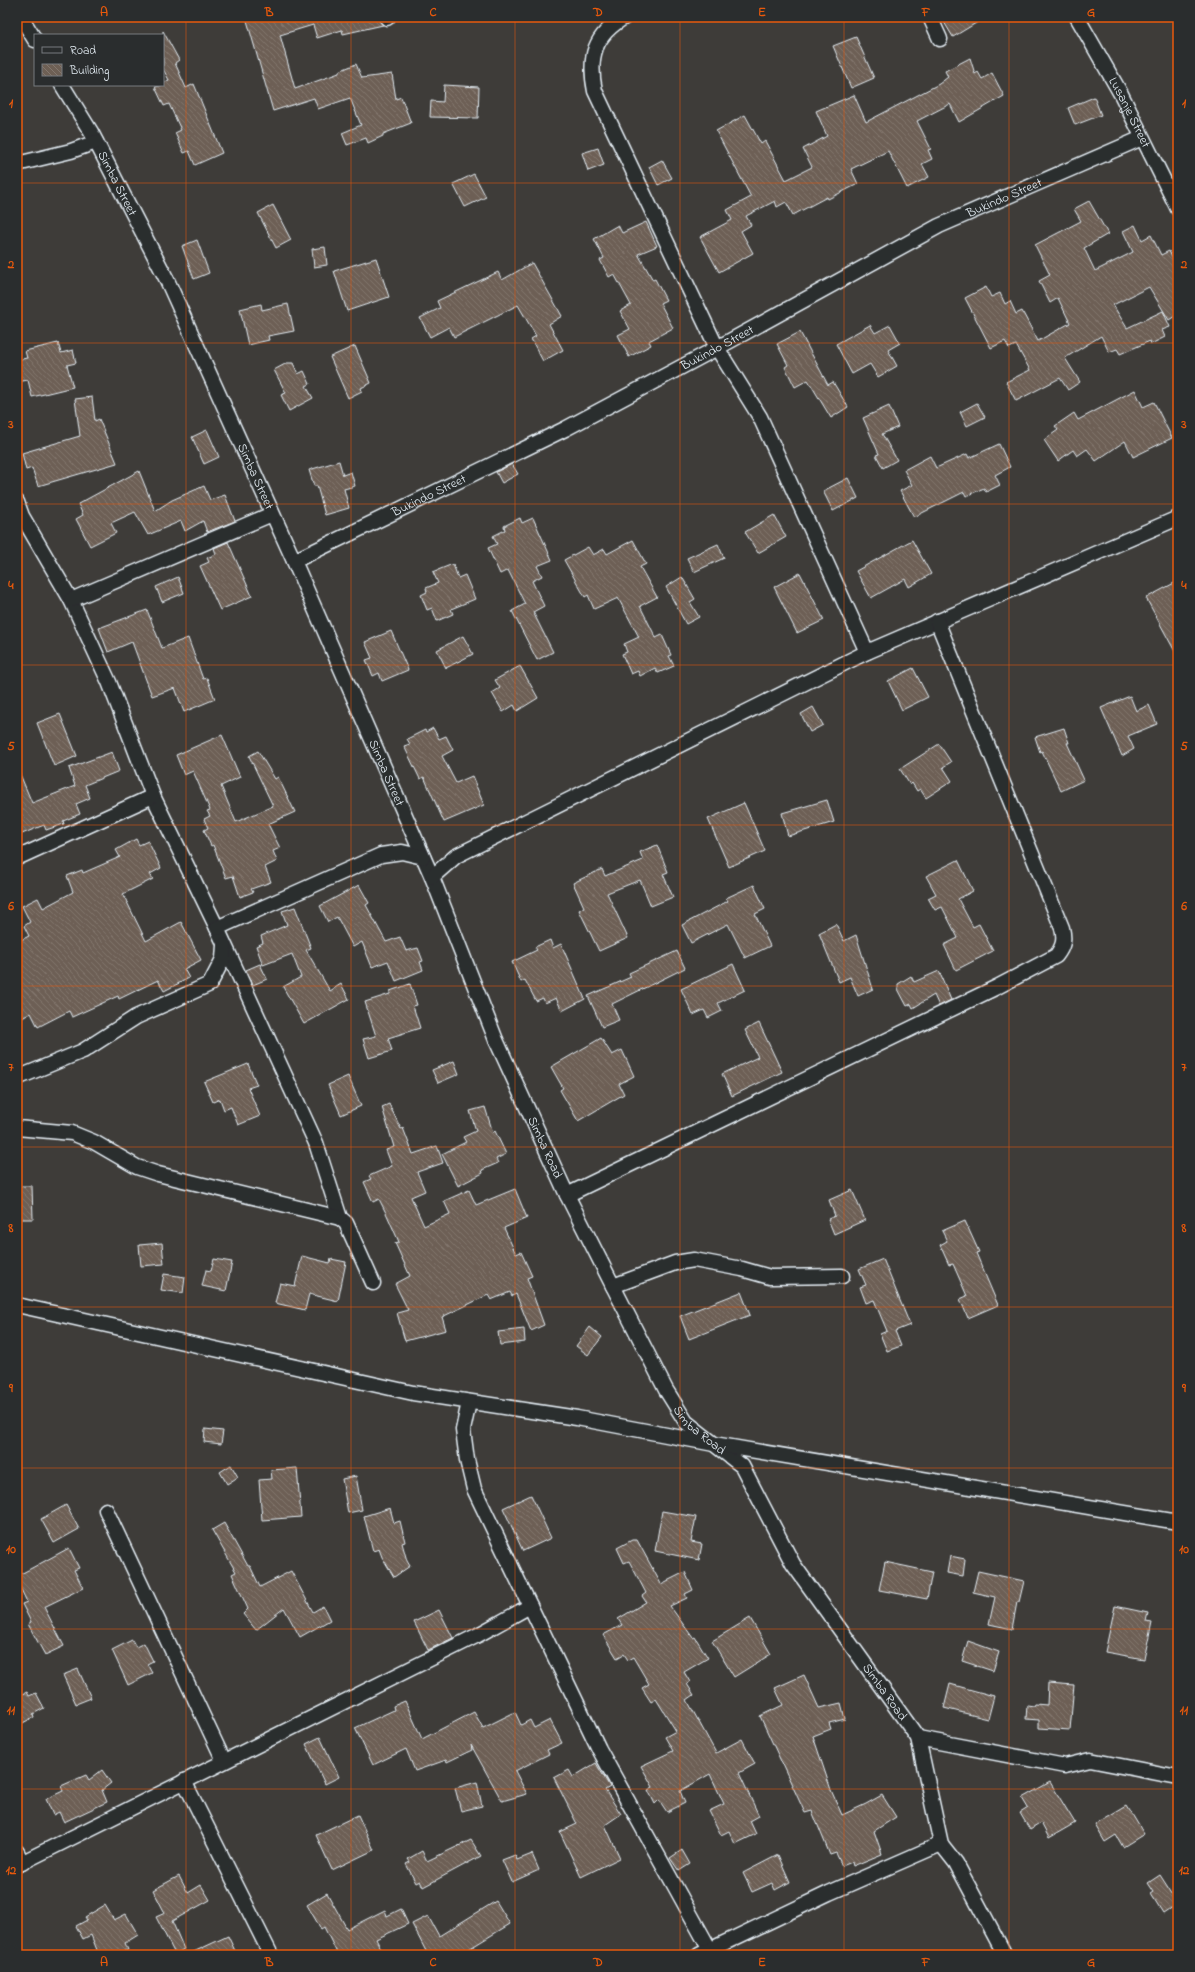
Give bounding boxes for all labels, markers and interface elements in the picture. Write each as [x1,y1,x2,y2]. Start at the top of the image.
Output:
text: A [100,3,108,22]
text: B [264,3,274,22]
text: C [429,3,437,22]
text: D [592,3,603,22]
text: E [758,3,766,22]
text: F [921,3,931,22]
text: G [1087,3,1095,22]
legend [34,34,164,86]
text: Road [70,42,96,60]
text: Building [69,62,109,81]
street label: Lusanje Street [1104,74,1156,151]
text: 1 [9,94,14,113]
text: 1 [1182,94,1187,113]
street label: Simba Street [93,148,142,220]
street label: Bukindo Street [962,173,1046,223]
text: 2 [7,255,15,274]
text: 2 [1180,255,1188,274]
street label: Bukindo Street [676,320,758,376]
text: 3 [7,415,14,434]
text: 3 [1180,415,1187,434]
street label: Simba Street [232,440,279,513]
street label: Bukindo Street [387,469,470,522]
text: 4 [7,576,14,595]
text: 4 [1180,576,1187,595]
text: 5 [7,737,15,756]
street label: Simba Street [364,737,410,810]
text: 5 [1180,737,1188,756]
text: 6 [7,897,14,916]
text: 6 [1180,897,1187,916]
text: 7 [8,1058,14,1077]
text: 7 [1181,1058,1187,1077]
street label: Simba Road [523,1113,568,1182]
text: 8 [8,1219,14,1238]
text: 8 [1181,1219,1187,1238]
text: 9 [8,1379,14,1398]
text: 9 [1181,1379,1187,1398]
street label: Simba Road [668,1402,730,1460]
text: 10 [6,1540,16,1559]
text: 10 [1179,1540,1189,1559]
street label: Simba Road [858,1659,912,1725]
text: 11 [7,1701,16,1720]
text: 11 [1180,1701,1189,1720]
text: 12 [6,1861,17,1880]
text: 12 [1179,1861,1190,1880]
text: A [100,1953,108,1972]
text: B [264,1953,274,1972]
text: C [429,1953,437,1972]
text: D [592,1953,603,1972]
text: E [758,1953,766,1972]
text: F [921,1953,931,1972]
text: G [1087,1953,1095,1972]

